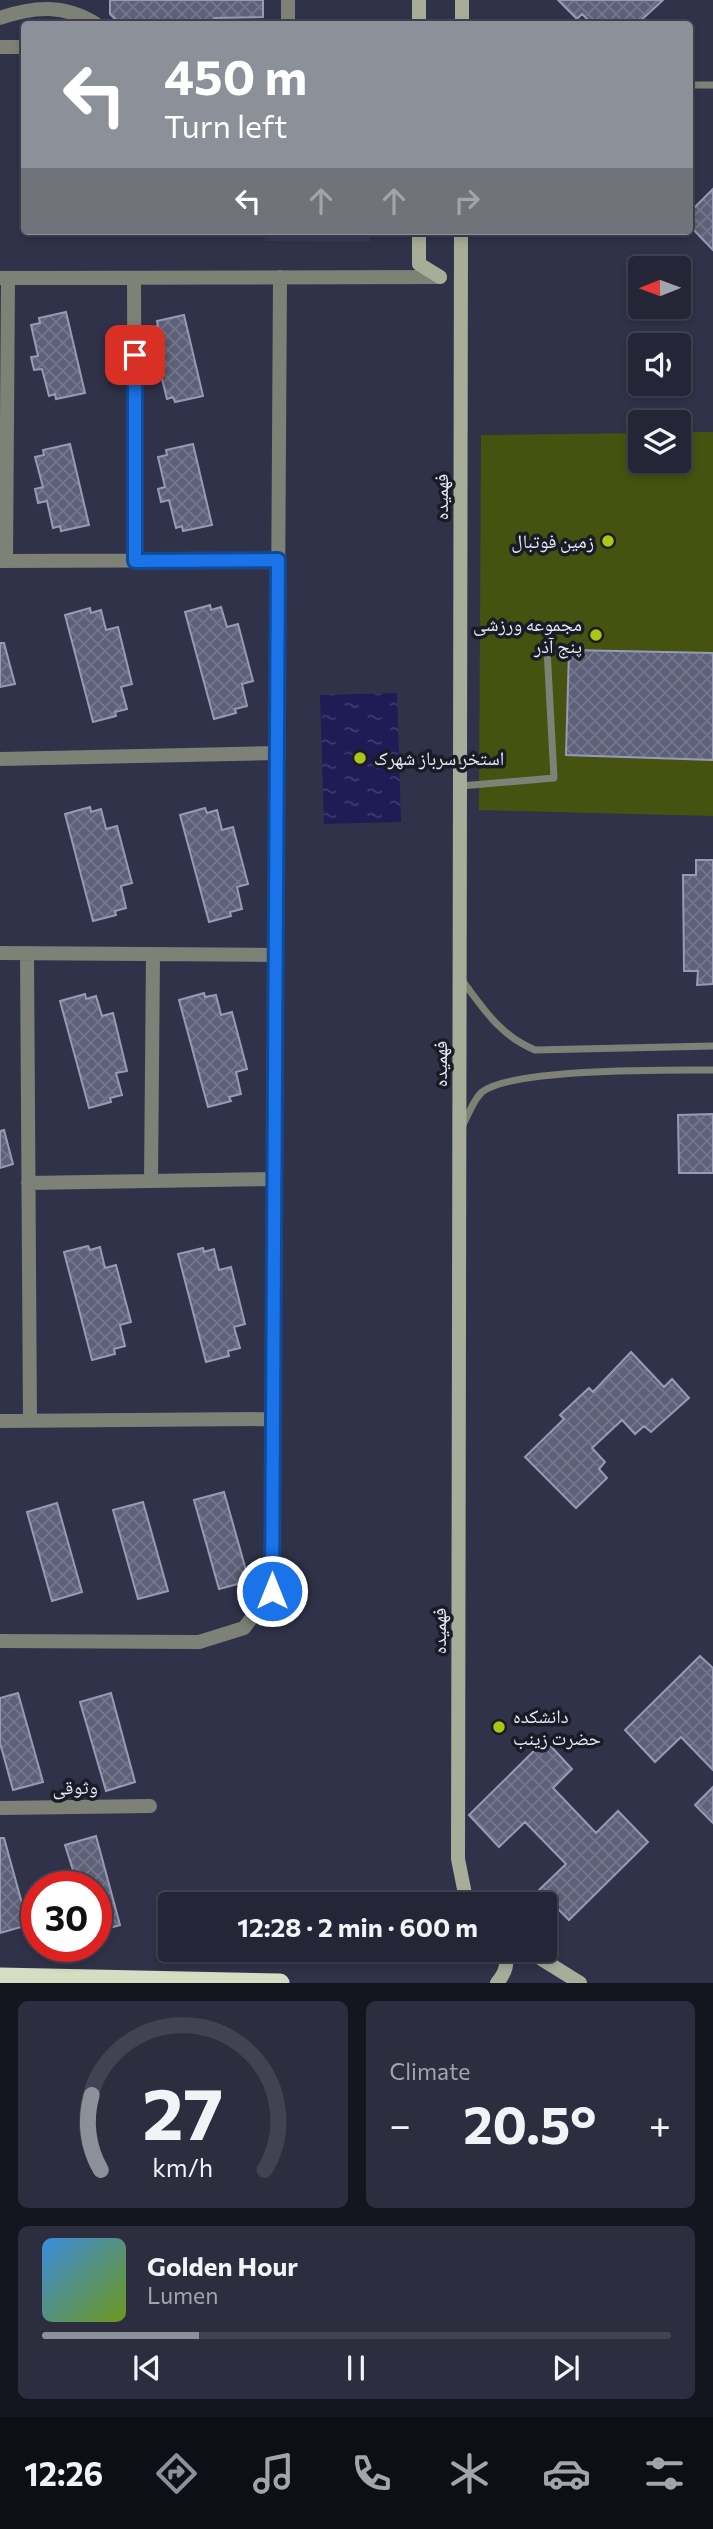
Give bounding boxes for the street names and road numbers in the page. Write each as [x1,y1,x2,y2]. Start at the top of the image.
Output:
street label: فهمیده [429,474,453,520]
street label: فهمیده [428,1041,452,1087]
street label: فهمیده [427,1608,451,1654]
street label: وثوقی [52,1775,98,1799]

